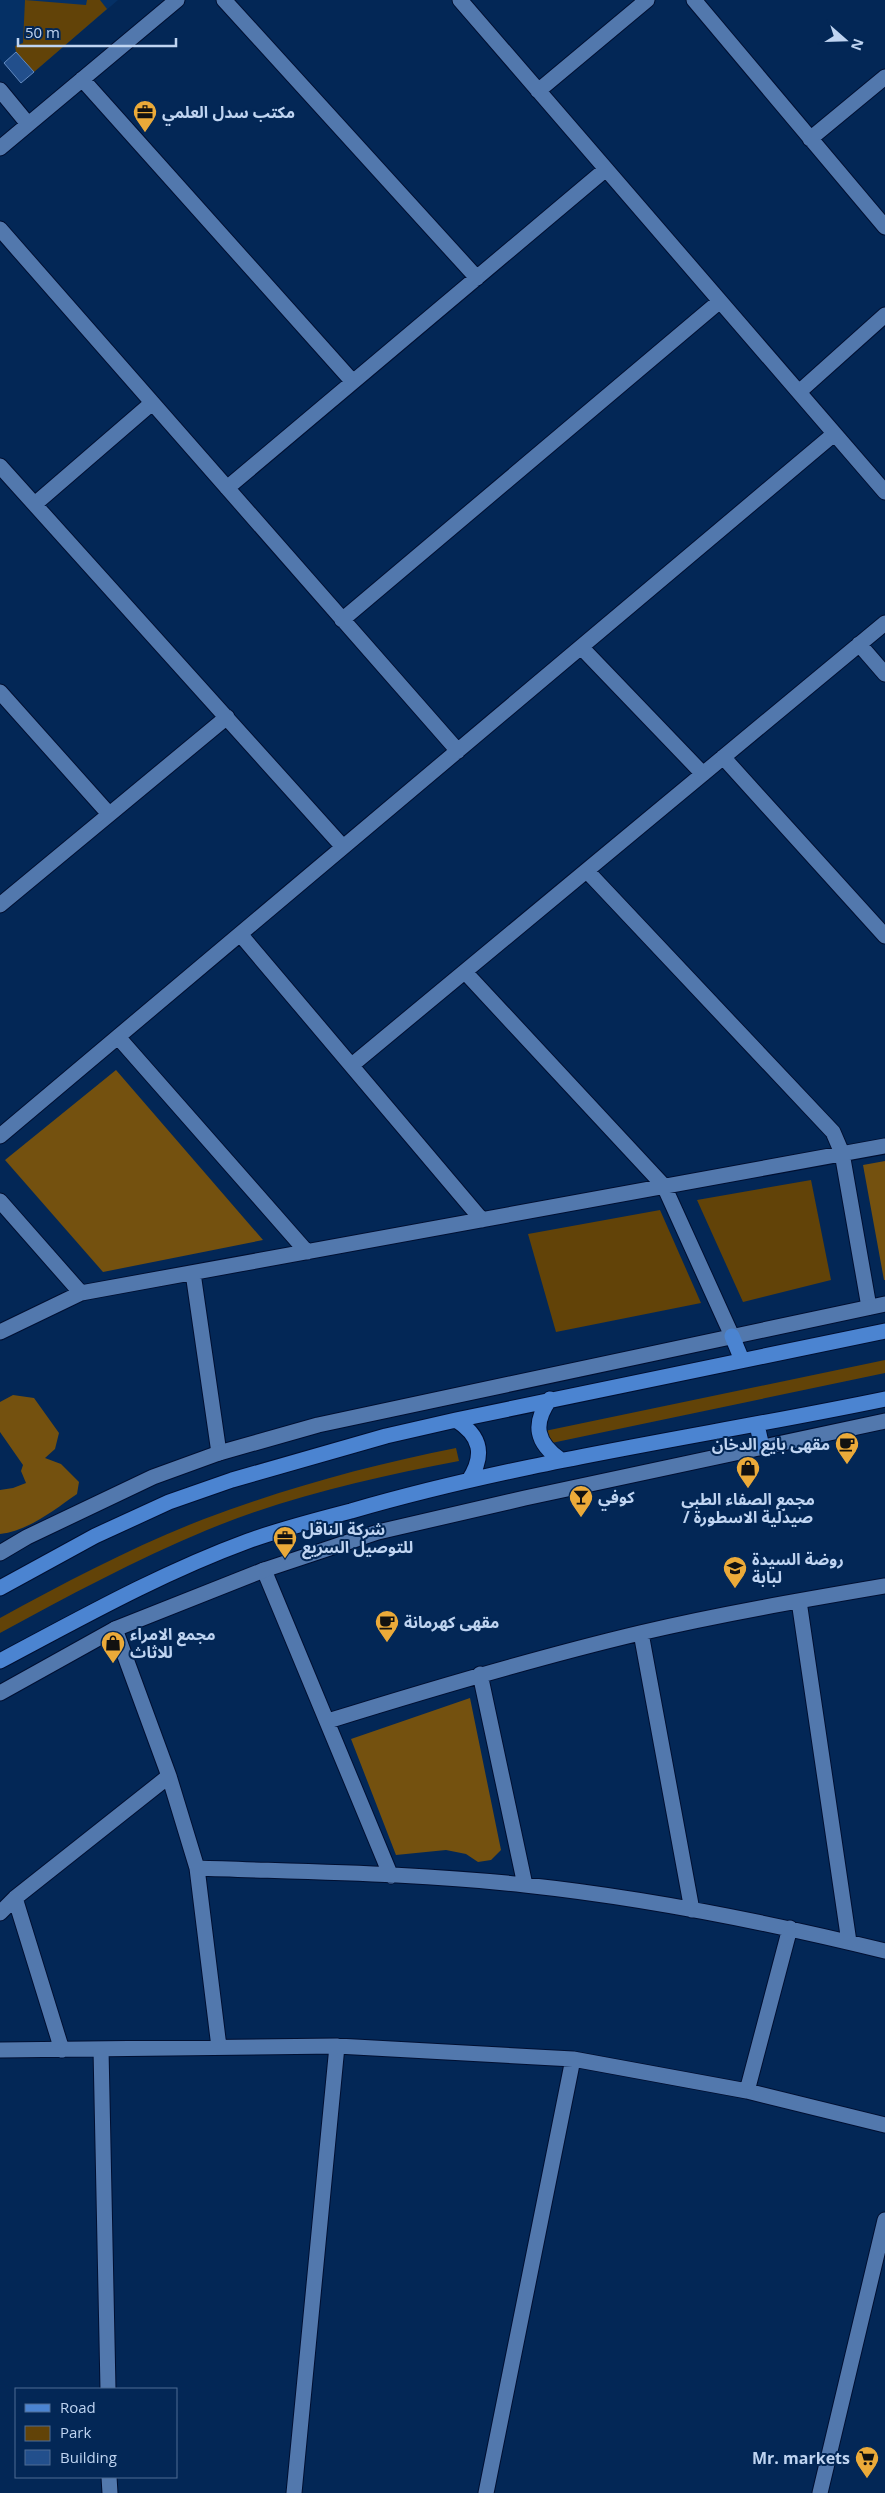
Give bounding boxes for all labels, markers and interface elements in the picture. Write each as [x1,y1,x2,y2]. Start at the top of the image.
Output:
scale bar [18,15,175,47]
north arrow [820,15,870,65]
text: 50 m [25,22,60,42]
text: N [847,36,869,53]
office icon: مكتب سدل العلمي [132,99,158,133]
place label: مكتب سدل العلمي [162,101,295,126]
cafe icon: مقهى بايع الدخان [834,1431,860,1465]
place label: مقهى بايع الدخان [712,1433,830,1457]
shop icon: مجمع الصفاء الطبي / صيدلية الاسطورة [735,1455,761,1489]
bar icon: كوفي [568,1484,594,1518]
place label: كوفي [598,1486,635,1511]
place label: مجمع الصفاء الطبي / صيدلية الاسطورة [681,1488,815,1528]
place label: شركة الناقل للتوصيل السريع [302,1518,413,1560]
office icon: شركة الناقل للتوصيل السريع [272,1525,298,1559]
place label: روضة السيدة لبابة [752,1548,844,1588]
school or university icon: روضة السيدة لبابة [722,1555,748,1589]
cafe icon: مقهى كهرمانة [374,1609,400,1643]
place label: مقهى كهرمانة [404,1611,499,1633]
place label: مجمع الامراء للاثاث [130,1623,216,1663]
shop icon: مجمع الامراء للاثاث [100,1630,126,1664]
legend [15,2388,178,2478]
text: Road [60,2397,96,2417]
text: Park [60,2422,91,2442]
supermarket icon: Mr. markets [854,2445,880,2479]
text: Building [60,2447,117,2467]
place label: Mr. markets [752,2447,850,2469]

